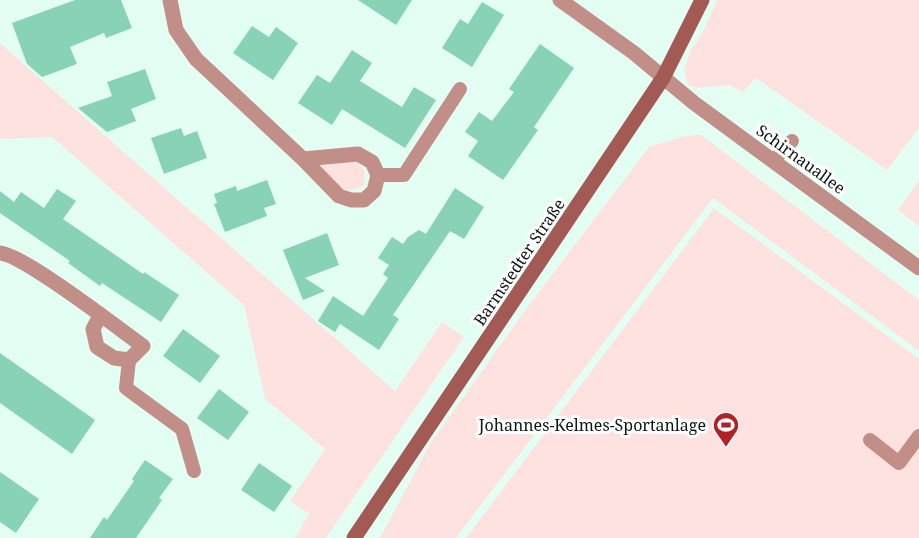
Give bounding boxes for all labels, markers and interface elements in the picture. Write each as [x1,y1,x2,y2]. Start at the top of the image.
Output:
street label: Schirnauallee [752,119,850,199]
street label: Barmstedter Straße [468,194,570,330]
sports icon: Johannes-Kelmes-Sportanlage [711,410,741,448]
place label: Johannes-Kelmes-Sportanlage [478,414,706,436]

